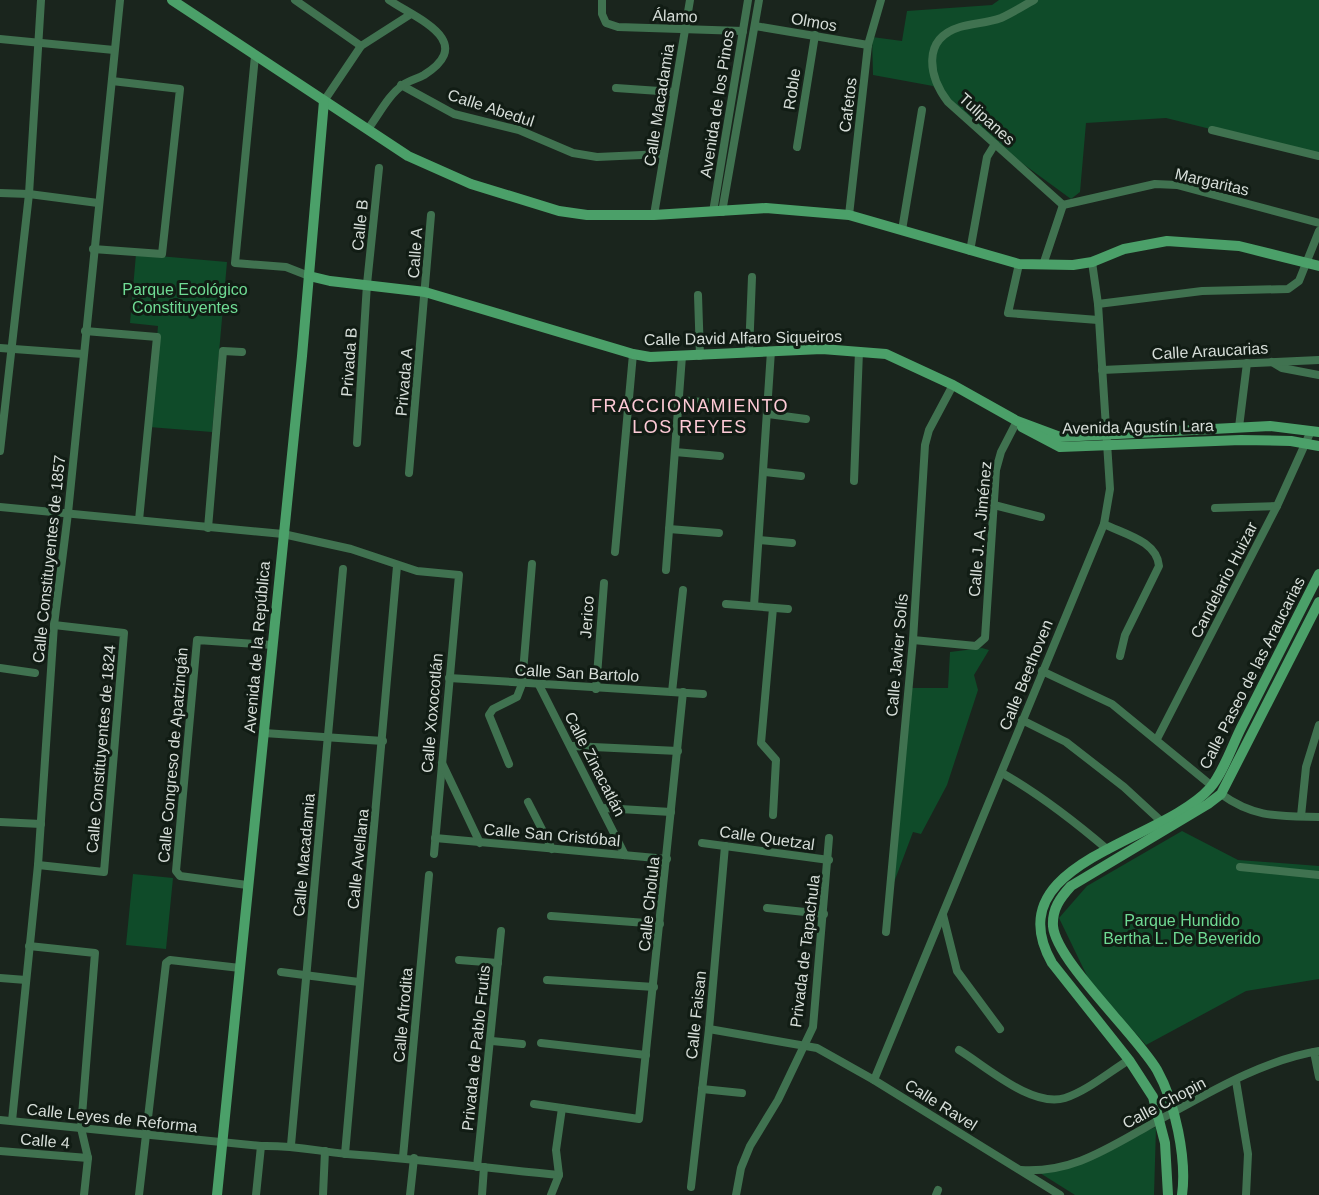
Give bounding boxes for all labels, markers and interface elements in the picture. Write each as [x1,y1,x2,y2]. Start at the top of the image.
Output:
street label: Álamo [652,6,698,25]
street label: Olmos [790,10,838,34]
street label: Avenida de los Pinos [697,29,737,179]
street label: Calle Macadamia [641,43,677,167]
street label: Roble [780,67,804,111]
street label: Cafetos [836,77,860,133]
street label: Calle Abedul [446,86,536,130]
street label: Tulipanes [956,90,1018,148]
street label: Margaritas [1173,165,1251,199]
street label: Calle B [349,198,371,252]
street label: Calle A [405,227,425,279]
park label: Parque Ecológico Constituyentes [122,281,248,316]
street label: Privada B [338,327,360,397]
street label: Calle David Alfaro Siqueiros [644,328,842,348]
street label: Calle Araucarias [1151,339,1269,363]
street label: Privada A [393,347,415,417]
district label: FRACCIONAMIENTO LOS REYES [591,396,789,437]
street label: Avenida Agustín Lara [1062,417,1214,437]
street label: Calle Constituyentes de 1857 [30,454,68,664]
street label: Calle J. A. Jiménez [966,460,994,598]
street label: Candelario Huizar [1187,518,1261,641]
street label: Avenida de la República [241,560,273,734]
street label: Calle Paseo de las Araucarias [1196,574,1308,772]
street label: Calle Javier Solís [883,593,911,717]
street label: Jerico [577,595,597,639]
street label: Calle Beethoven [996,617,1056,733]
street label: Calle Constituyentes de 1824 [83,644,119,854]
street label: Calle Congreso de Apatzingán [155,647,191,863]
street label: Calle Xoxocotlán [418,652,446,774]
street label: Calle San Bartolo [514,661,640,685]
street label: Calle Zinacatlán [561,709,629,819]
street label: Calle Macadamia [290,793,318,917]
street label: Calle Avellana [344,808,372,910]
street label: Calle San Cristóbal [483,821,621,849]
street label: Calle Quetzal [718,823,816,853]
street label: Calle Cholula [636,856,662,952]
street label: Privada de Tapachula [787,874,823,1028]
park label: Parque Hundido Bertha L. De Beverido [1103,912,1261,947]
street label: Privada de Pablo Frutis [459,964,493,1132]
street label: Calle Afrodita [390,967,416,1063]
street label: Calle Faisan [683,970,709,1060]
street label: Calle Chopin [1120,1074,1208,1132]
street label: Calle Ravel [902,1076,980,1134]
street label: Calle Leyes de Reforma [26,1101,198,1135]
street label: Calle 4 [19,1130,71,1152]

